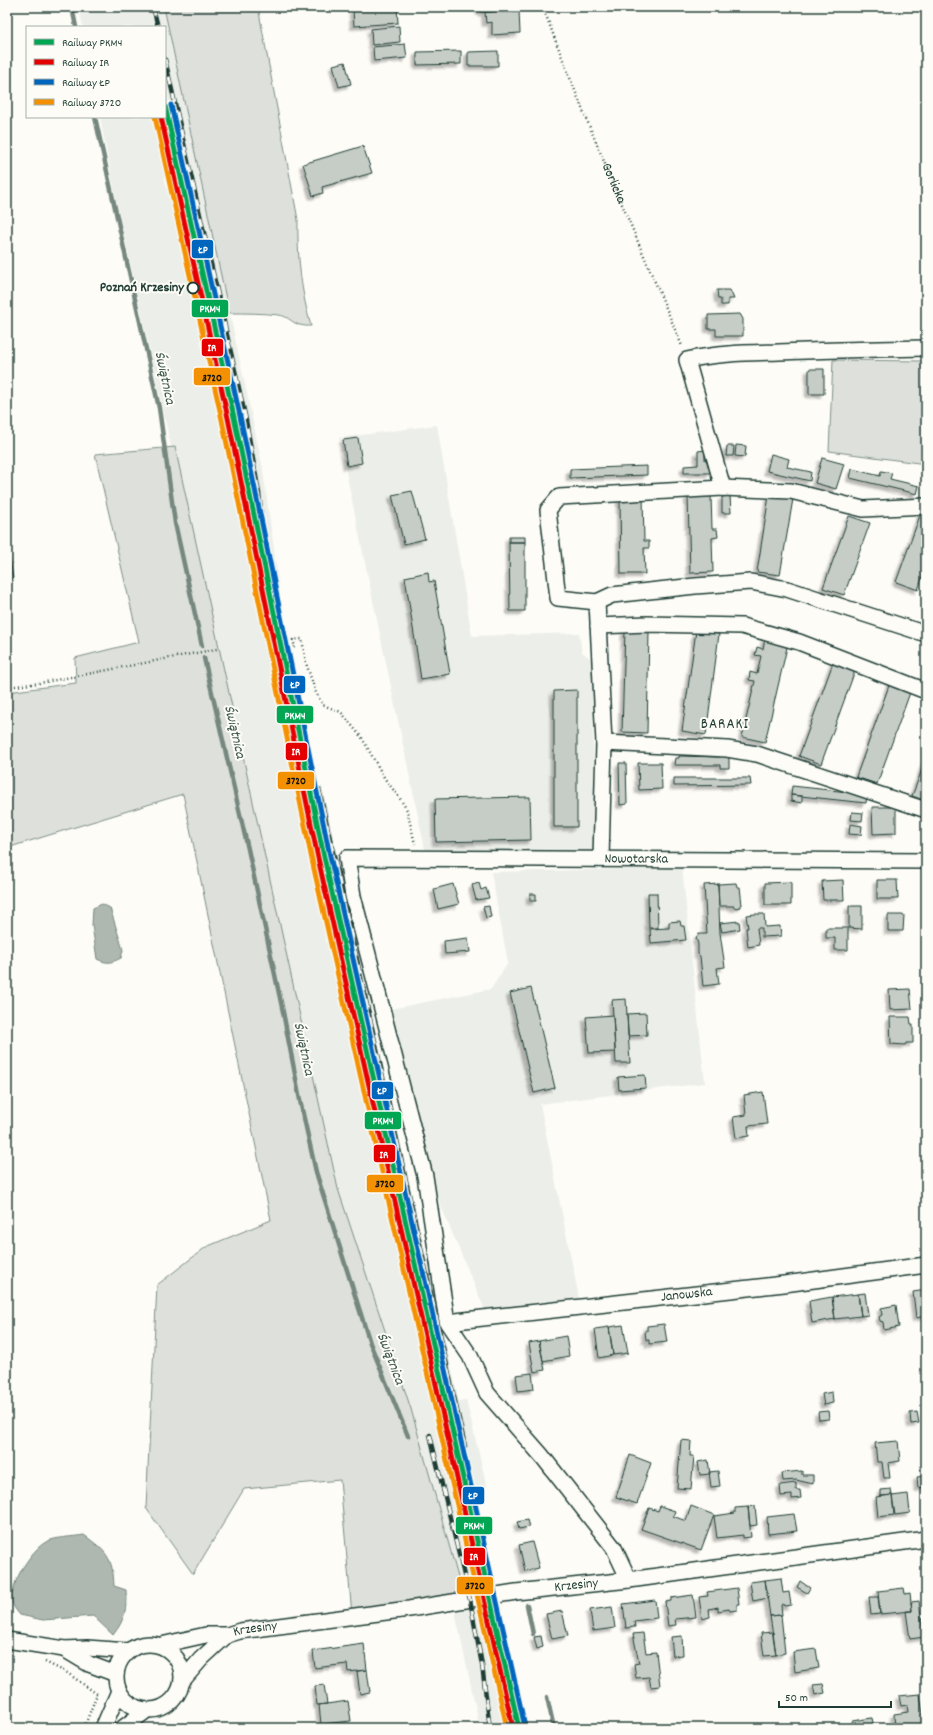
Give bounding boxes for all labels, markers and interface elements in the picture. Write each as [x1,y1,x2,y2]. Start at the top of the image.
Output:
legend [26,26,166,118]
text: Railway PKM4 [62,35,123,52]
text: Railway IR [62,55,109,72]
text: Railway ŁP [62,75,111,92]
text: Railway 3720 [62,95,121,112]
street label: Gorlicka [596,160,631,207]
line badge: ŁP [191,239,214,259]
text: ŁP [197,243,208,259]
place label: Poznań Krzesiny [100,278,185,298]
marker: Poznań Krzesiny [186,281,200,295]
line badge: PKM4 [191,299,229,318]
text: PKM4 [199,302,221,318]
line badge: IR [201,338,224,357]
text: IR [208,341,217,357]
water label: Świątnica [148,350,181,407]
line badge: 3720 [193,367,231,386]
text: 3720 [202,371,222,387]
line badge: ŁP [283,675,306,694]
text: ŁP [289,678,300,694]
water label: Świątnica [217,703,251,761]
line badge: PKM4 [276,705,314,724]
text: PKM4 [284,709,306,725]
district label: BARAKI [701,714,749,736]
line badge: IR [285,742,308,761]
text: IR [292,745,301,761]
line badge: 3720 [277,771,315,790]
text: 3720 [286,774,306,790]
street label: Nowotarska [604,849,668,870]
water label: Świątnica [287,1021,320,1078]
line badge: ŁP [371,1081,394,1100]
text: ŁP [376,1084,387,1100]
line badge: PKM4 [364,1111,402,1130]
text: PKM4 [372,1114,394,1130]
line badge: IR [373,1144,396,1163]
text: IR [380,1148,389,1164]
line badge: 3720 [366,1174,404,1193]
text: 3720 [375,1177,395,1193]
street label: Janowska [660,1282,714,1308]
water label: Świątnica [370,1330,410,1389]
line badge: ŁP [462,1486,485,1505]
text: ŁP [467,1489,478,1505]
line badge: PKM4 [455,1516,493,1535]
text: PKM4 [463,1519,485,1535]
line badge: IR [463,1547,486,1566]
text: IR [470,1550,479,1566]
street label: Krzesiny [553,1573,599,1598]
line badge: 3720 [456,1576,494,1595]
text: 3720 [465,1579,485,1595]
street label: Krzesiny [231,1616,278,1642]
scale bar [779,1683,891,1709]
text: 50 m [785,1690,808,1707]

